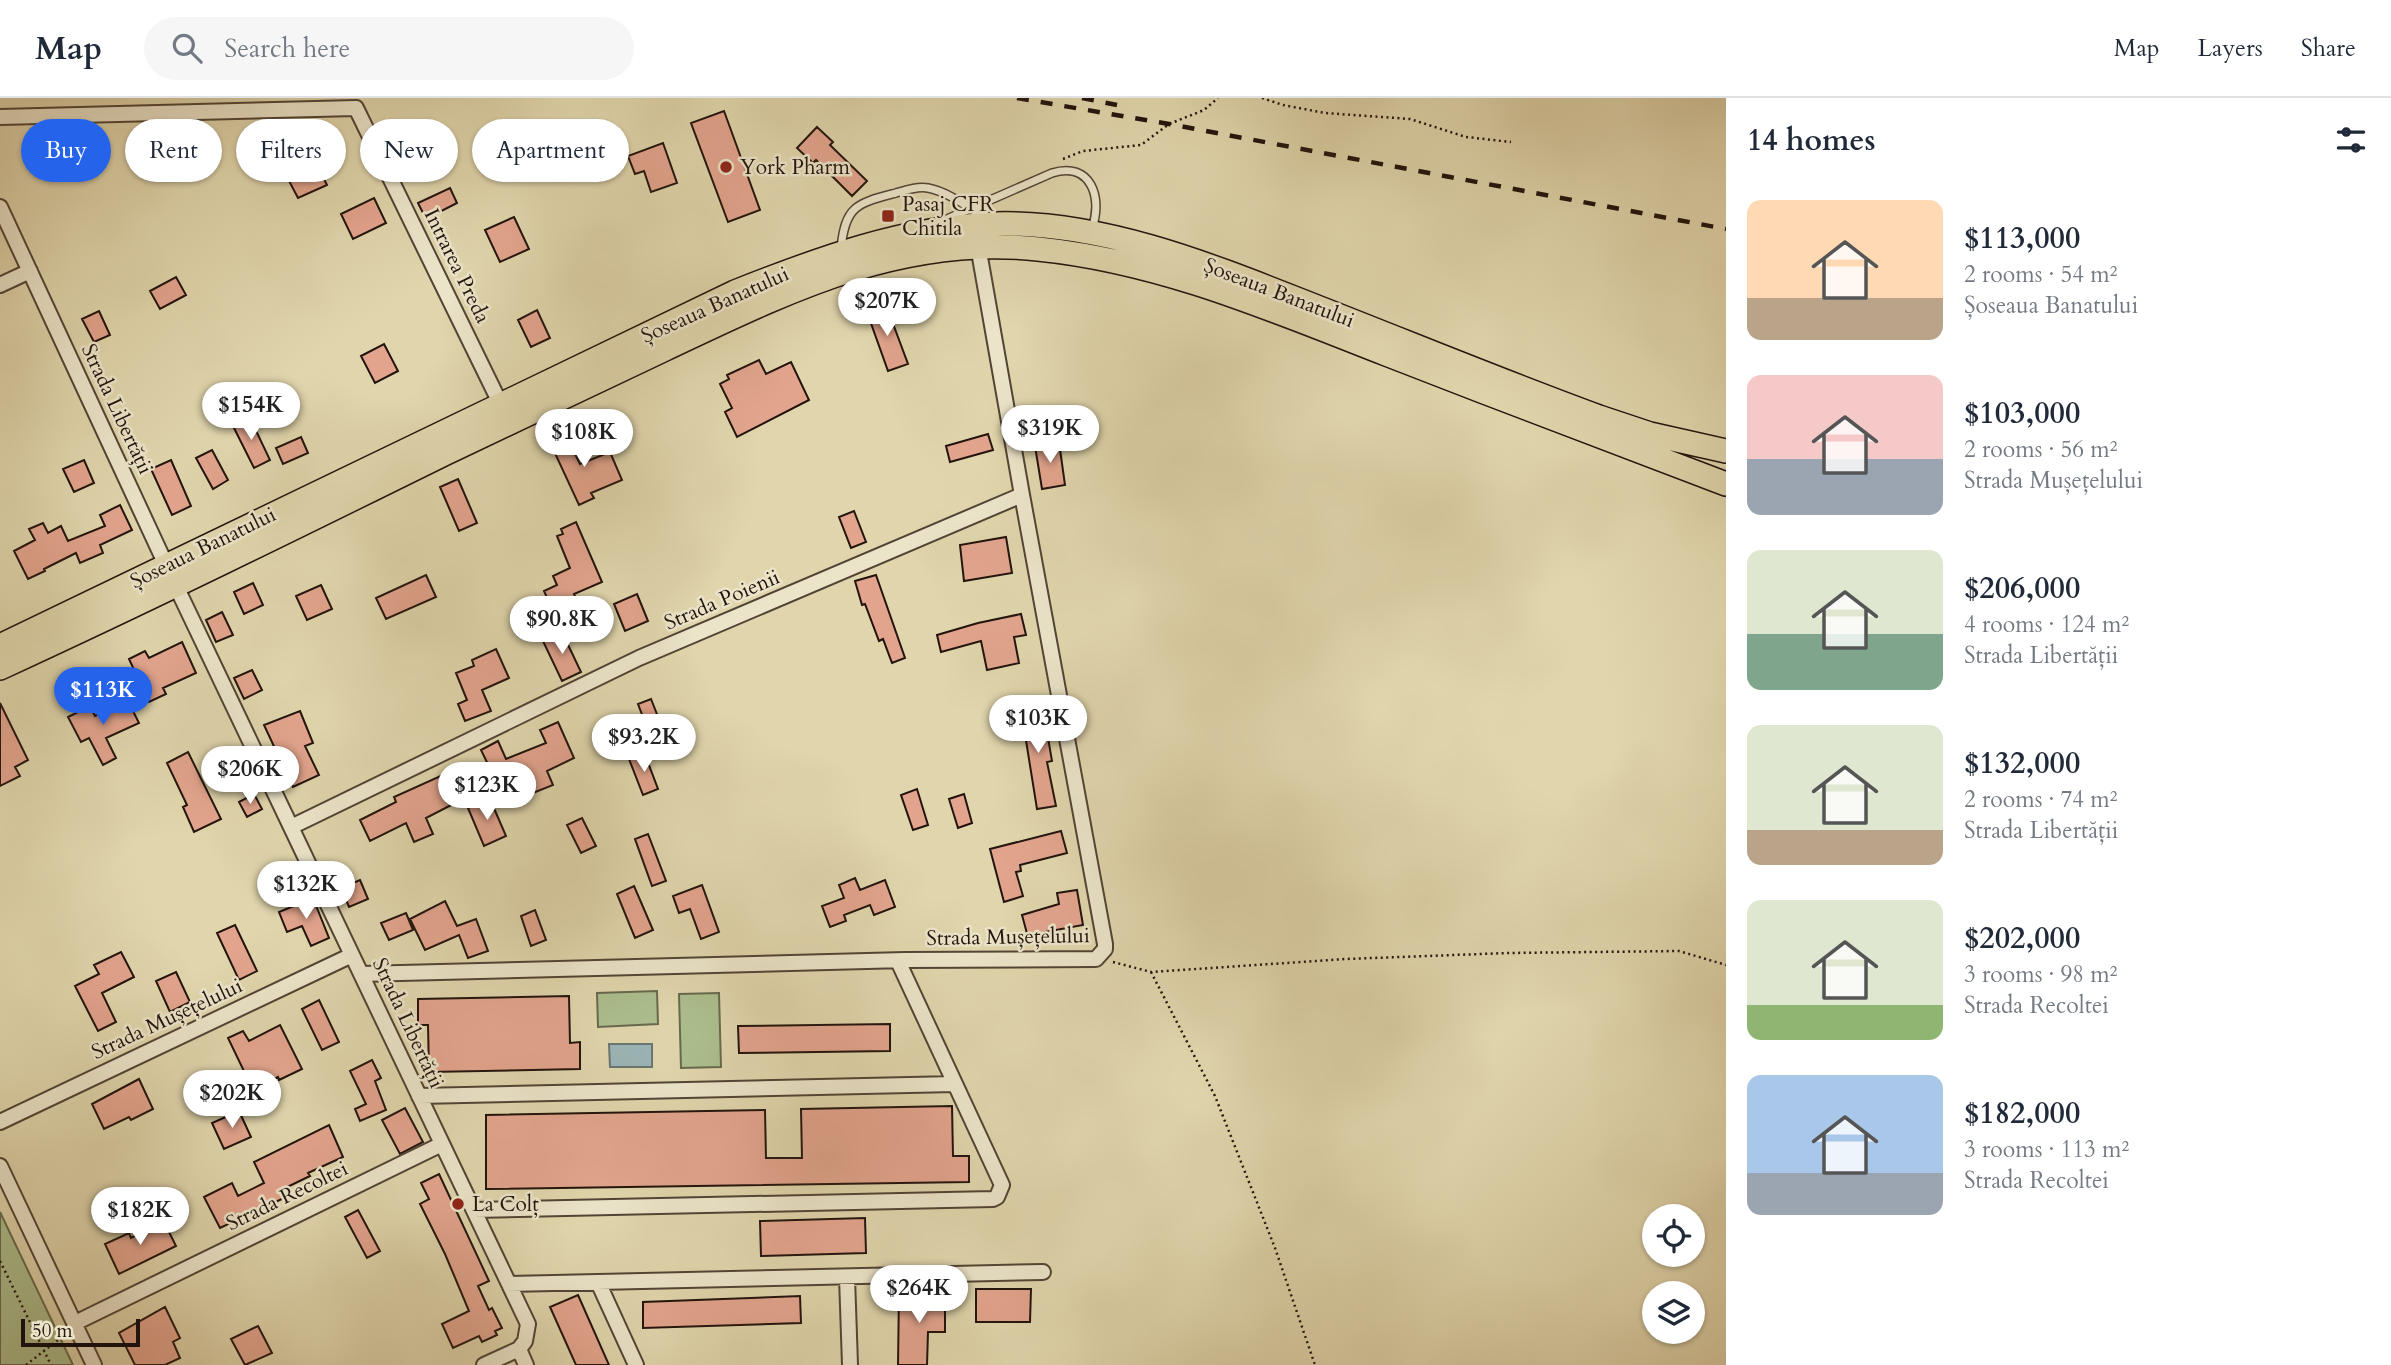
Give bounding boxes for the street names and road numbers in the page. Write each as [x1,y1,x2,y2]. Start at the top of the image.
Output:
street label: Intrarea Preda [417,204,497,328]
street label: Șoseaua Banatului [1200,251,1359,335]
street label: Șoseaua Banatului [636,259,794,351]
street label: Strada Libertății [74,339,160,479]
street label: Șoseaua Banatului [125,500,281,596]
street label: Strada Poienii [660,563,784,637]
street label: Strada Mușețelului [926,921,1090,953]
street label: Strada Libertății [365,953,451,1093]
street label: Strada Mușețelului [87,971,247,1067]
street label: Strada Recoltei [221,1154,353,1238]

